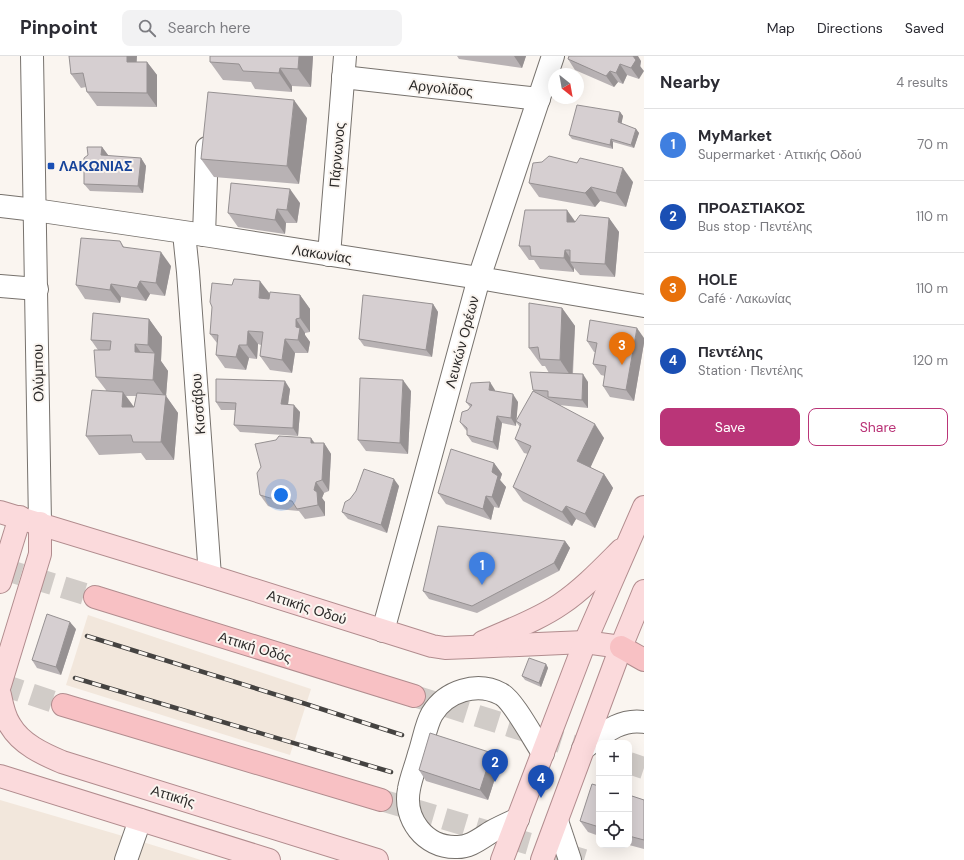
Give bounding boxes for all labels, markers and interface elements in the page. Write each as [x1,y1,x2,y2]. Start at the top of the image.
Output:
search box [122,10,402,46]
text: Pinpoint [20,15,98,40]
icon: search [136,17,158,39]
text: Search here [168,18,251,38]
text: Map [767,19,795,37]
text: Directions [817,19,883,37]
text: Saved [905,19,944,37]
north arrow [548,68,584,104]
text: Nearby [660,71,720,93]
text: 4 results [896,74,948,91]
street label: Αργολίδος [408,76,474,100]
street label: Πάρνωνος [325,121,349,188]
text: MyMarket [698,126,772,146]
text: 1 [671,136,675,153]
text: 70 m [917,136,948,153]
text: Supermarket · Αττικής Οδού [698,146,862,163]
place label: ΛΑΚΩΝΙΑΣ [59,157,132,175]
marker: ΛΑΚΩΝΙΑΣ [46,161,56,171]
text: ΠΡΟΑΣΤΙΑΚΟΣ [698,198,805,218]
text: 2 [669,208,677,225]
text: 110 m [916,208,948,225]
text: Bus stop · Πεντέλης [698,218,812,235]
street label: Λακωνίας [291,240,353,268]
text: HOLE [698,270,738,290]
text: 3 [669,280,677,297]
text: 110 m [916,280,948,297]
text: Café · Λακωνίας [698,290,791,307]
street label: Λευκών Ορέων [441,294,483,390]
pin: 3 [609,332,635,365]
text: Πεντέλης [698,342,763,362]
street label: Ολύμπου [28,344,48,402]
text: 4 [669,352,677,369]
text: 120 m [913,352,948,369]
text: Station · Πεντέλης [698,362,803,379]
street label: Κισσάβου [187,373,209,435]
button: Save [660,408,800,446]
button: Share [808,408,948,446]
your location [271,485,291,505]
pin: 1 [469,552,495,585]
street label: Αττικής Οδού [265,586,349,628]
street label: Αττική Οδός [216,627,294,667]
map controls [596,740,632,848]
button: + [596,740,632,776]
pin: 2 [482,749,508,782]
pin: 4 [528,765,554,798]
button: − [596,776,632,812]
street label: Αττικής [149,781,197,811]
button: locate [596,812,632,848]

